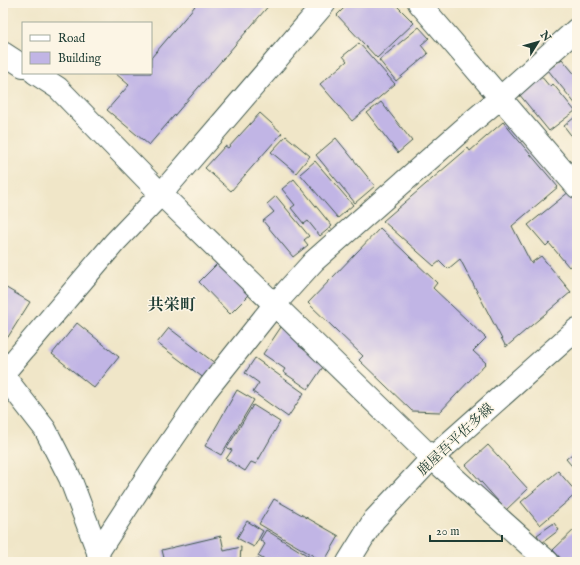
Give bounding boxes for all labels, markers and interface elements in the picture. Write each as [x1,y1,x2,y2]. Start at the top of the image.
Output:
legend [22,22,152,74]
north arrow [518,22,558,62]
text: N [536,28,554,45]
text: Road [58,31,86,46]
text: Building [58,51,102,66]
district label: 共栄町 [148,296,196,316]
street label: 鹿屋吾平佐多線 [414,400,498,480]
scale bar [430,517,502,543]
text: 20 m [436,524,459,539]

